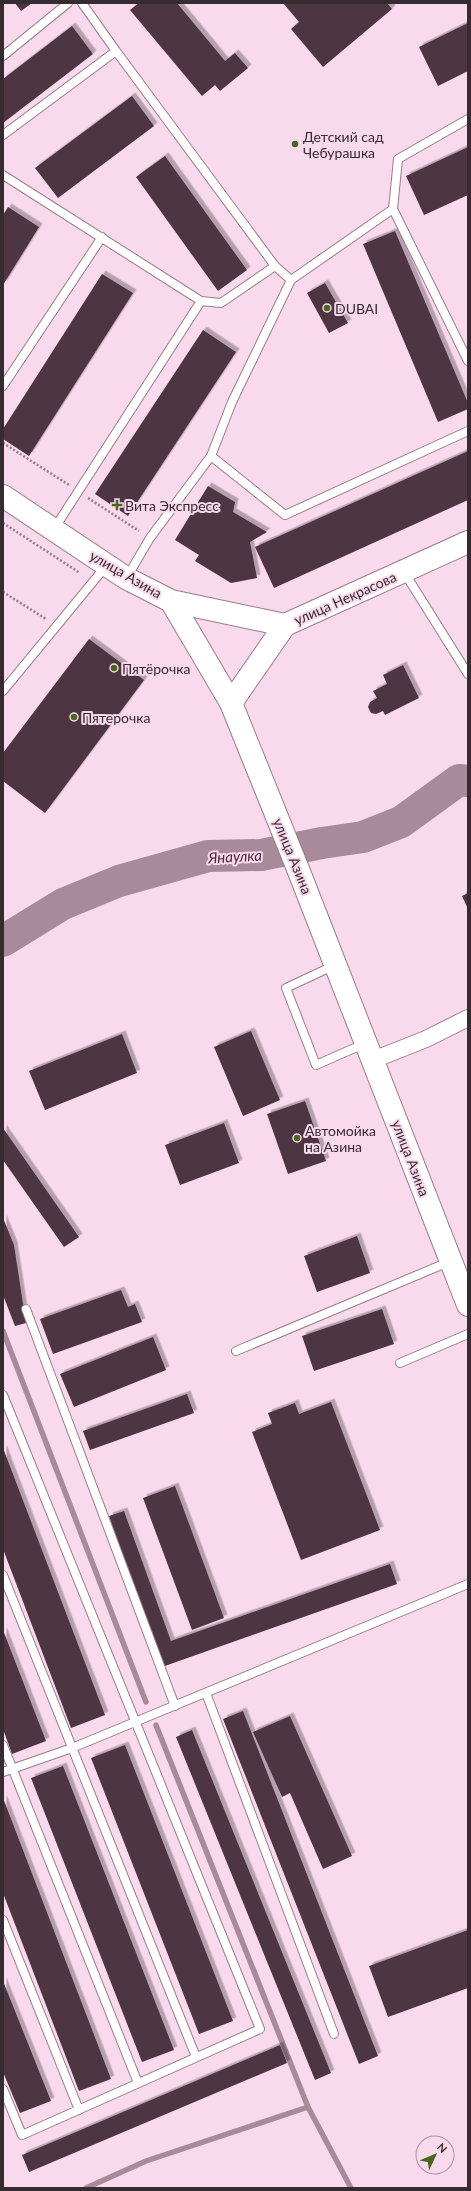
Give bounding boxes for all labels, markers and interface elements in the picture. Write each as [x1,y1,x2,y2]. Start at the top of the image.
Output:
place label: Детский сад Чебурашка [303,128,384,161]
marker: Детский сад Чебурашка [290,139,300,149]
place label: DUBAI [335,300,378,317]
marker: DUBAI [322,303,332,313]
place label: Вита Экспресс [125,497,219,514]
marker: Вита Экспресс [112,500,122,510]
street label: улица Азина [87,547,165,601]
street label: улица Некрасова [291,568,399,628]
place label: Пятёрочка [122,660,190,677]
marker: Пятёрочка [109,663,119,673]
place label: Пятерочка [82,709,150,726]
marker: Пятерочка [69,712,79,722]
street label: улица Азина [270,816,316,897]
water label: Янаулка [207,846,263,866]
street label: улица Азина [389,1117,433,1199]
place label: Автомойка на Азина [305,1122,376,1155]
marker: Автомойка на Азина [292,1133,302,1143]
north arrow [415,2135,455,2175]
text: N [435,2140,450,2155]

